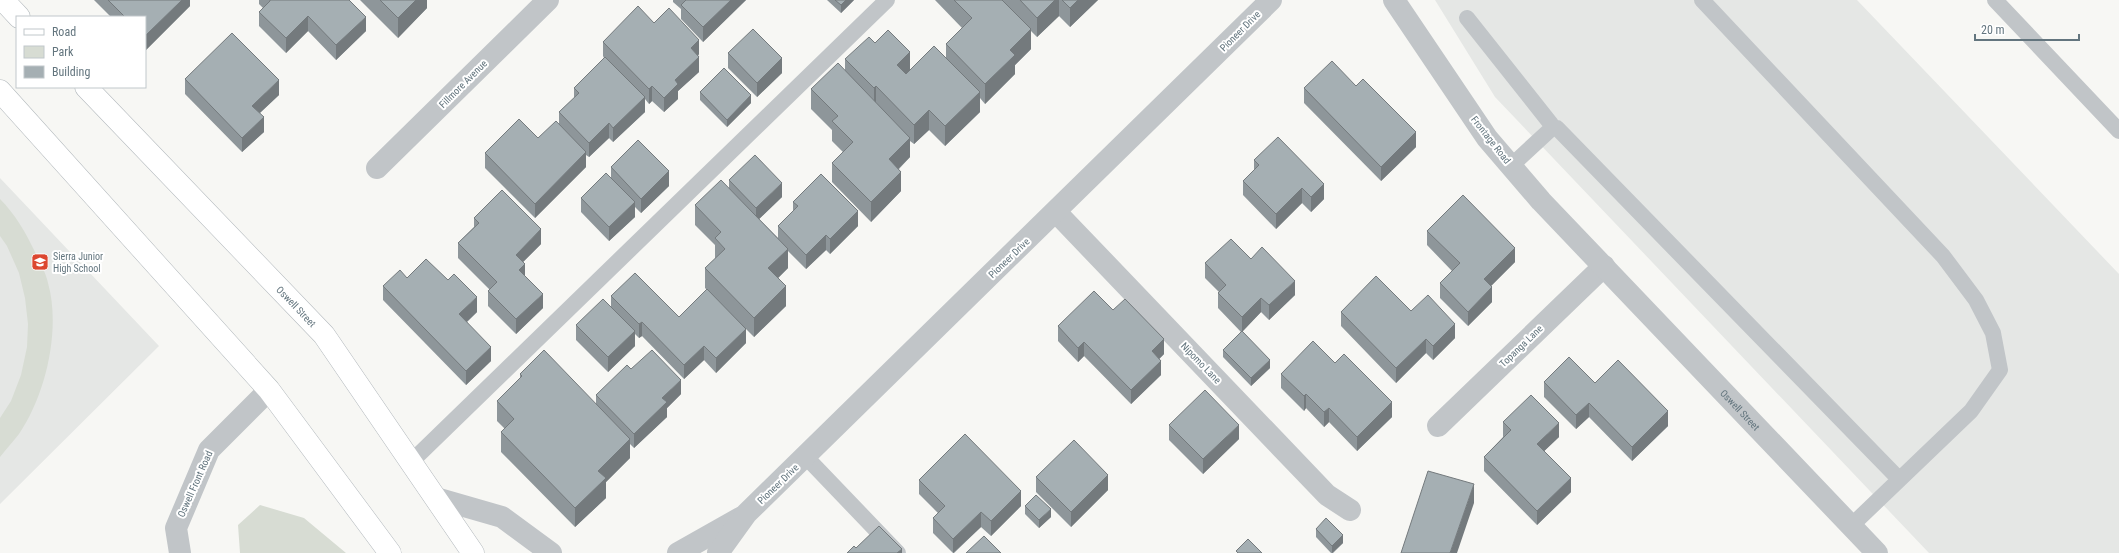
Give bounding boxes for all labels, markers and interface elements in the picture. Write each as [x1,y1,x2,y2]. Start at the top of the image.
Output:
street label: Pioneer Drive [1218,8,1263,53]
legend [16,16,146,88]
scale bar [1975,16,2079,42]
text: 20 m [1981,23,2005,37]
text: Road [52,25,76,39]
text: Park [52,45,74,59]
street label: Fillmore Avenue [437,58,489,110]
text: Building [52,65,90,79]
street label: Frontage Road [1469,114,1513,166]
street label: Pioneer Drive [986,236,1032,280]
place label: Sierra Junior High School [53,251,103,274]
school or university icon: Sierra Junior High School [30,252,50,272]
street label: Oswell Street [274,284,319,329]
street label: Topanga Lane [1497,323,1545,369]
street label: Nipomo Lane [1179,340,1223,386]
street label: Oswell Street [1718,387,1762,432]
street label: Oswell Front Road [175,449,215,519]
street label: Pioneer Drive [755,462,801,506]

